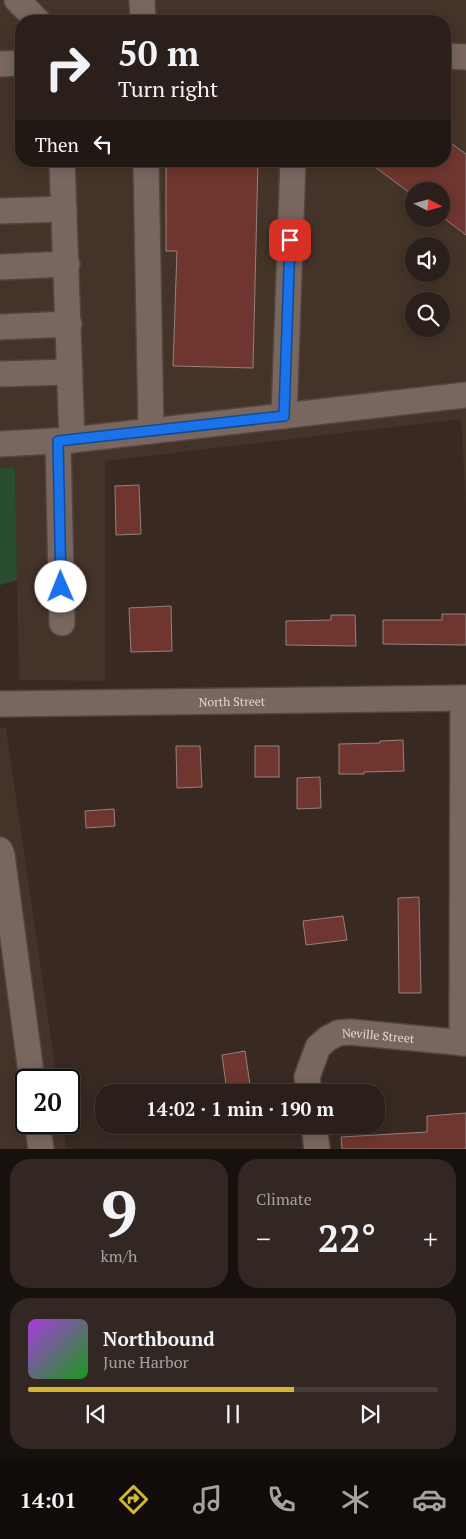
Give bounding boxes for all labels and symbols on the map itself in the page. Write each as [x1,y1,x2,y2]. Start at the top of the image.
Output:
north arrow [405,182,450,228]
pin [269,219,311,261]
position arrow [34,560,86,612]
street label: North Street [199,693,266,709]
street label: Neville Street [341,1024,416,1046]
speed limit sign: 20 [15,1069,80,1134]

